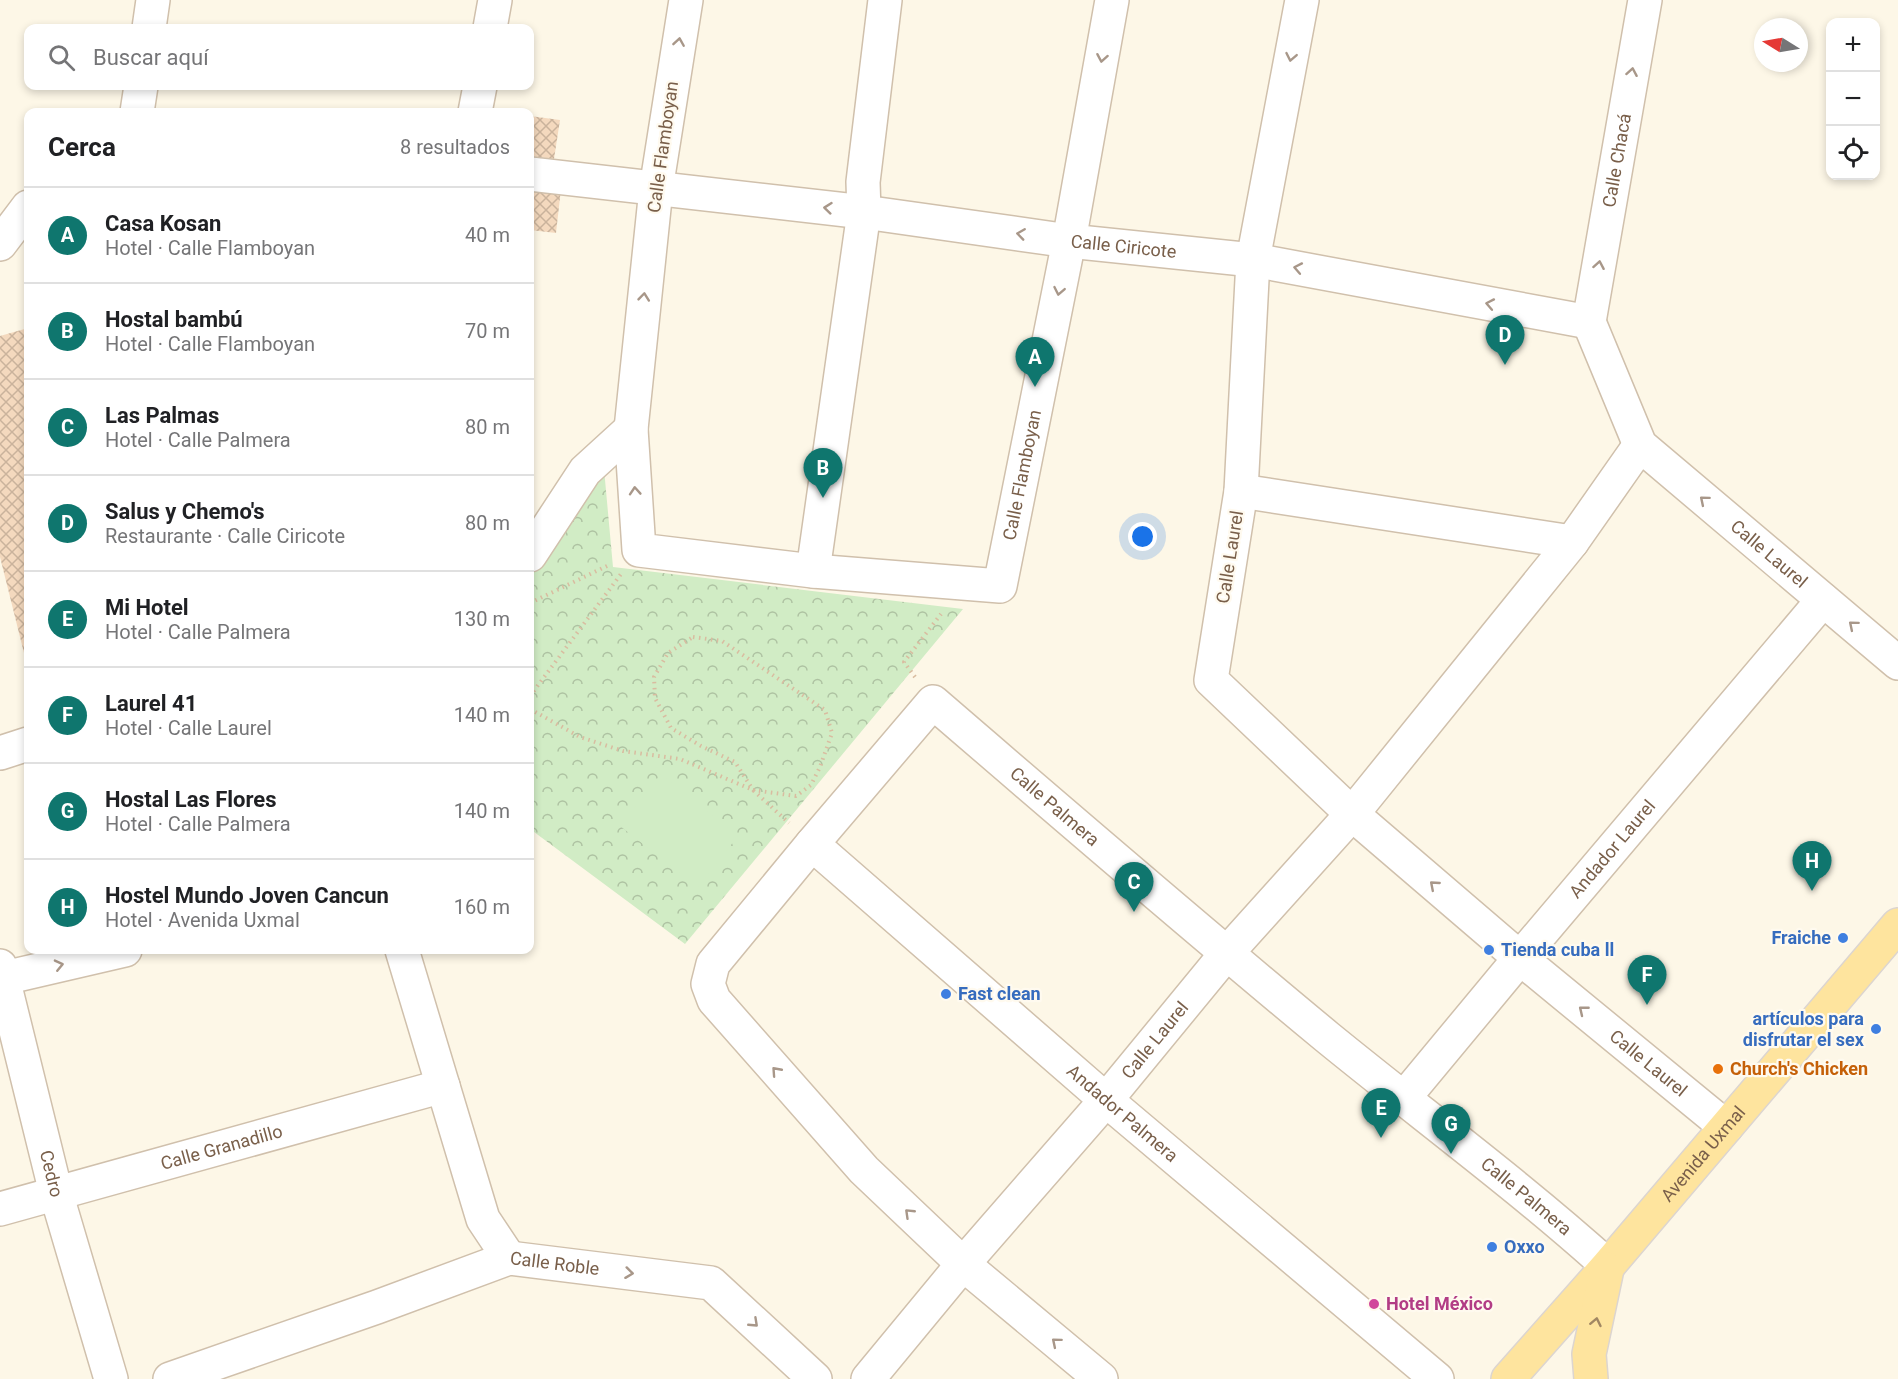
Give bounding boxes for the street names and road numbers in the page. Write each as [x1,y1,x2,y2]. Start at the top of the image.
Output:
street label: Calle Flamboyan [643,80,682,214]
street label: Calle Chacá [1598,112,1635,209]
street label: Calle Ciricote [1070,230,1177,262]
street label: Calle Flamboyan [998,408,1045,542]
street label: Calle Laurel [1212,509,1247,605]
street label: Calle Laurel [1727,515,1812,592]
street label: Calle Palmera [1006,762,1104,850]
street label: Andador Laurel [1564,795,1659,902]
street label: Calle Laurel [1117,997,1192,1083]
street label: Calle Laurel [1606,1025,1691,1101]
street label: Andador Palmera [1063,1060,1182,1166]
street label: Avenida Uxmal [1656,1102,1749,1206]
street label: Calle Granadillo [158,1120,285,1174]
street label: Cedro [36,1148,68,1199]
street label: Calle Palmera [1477,1153,1576,1239]
street label: Calle Roble [509,1247,601,1279]

